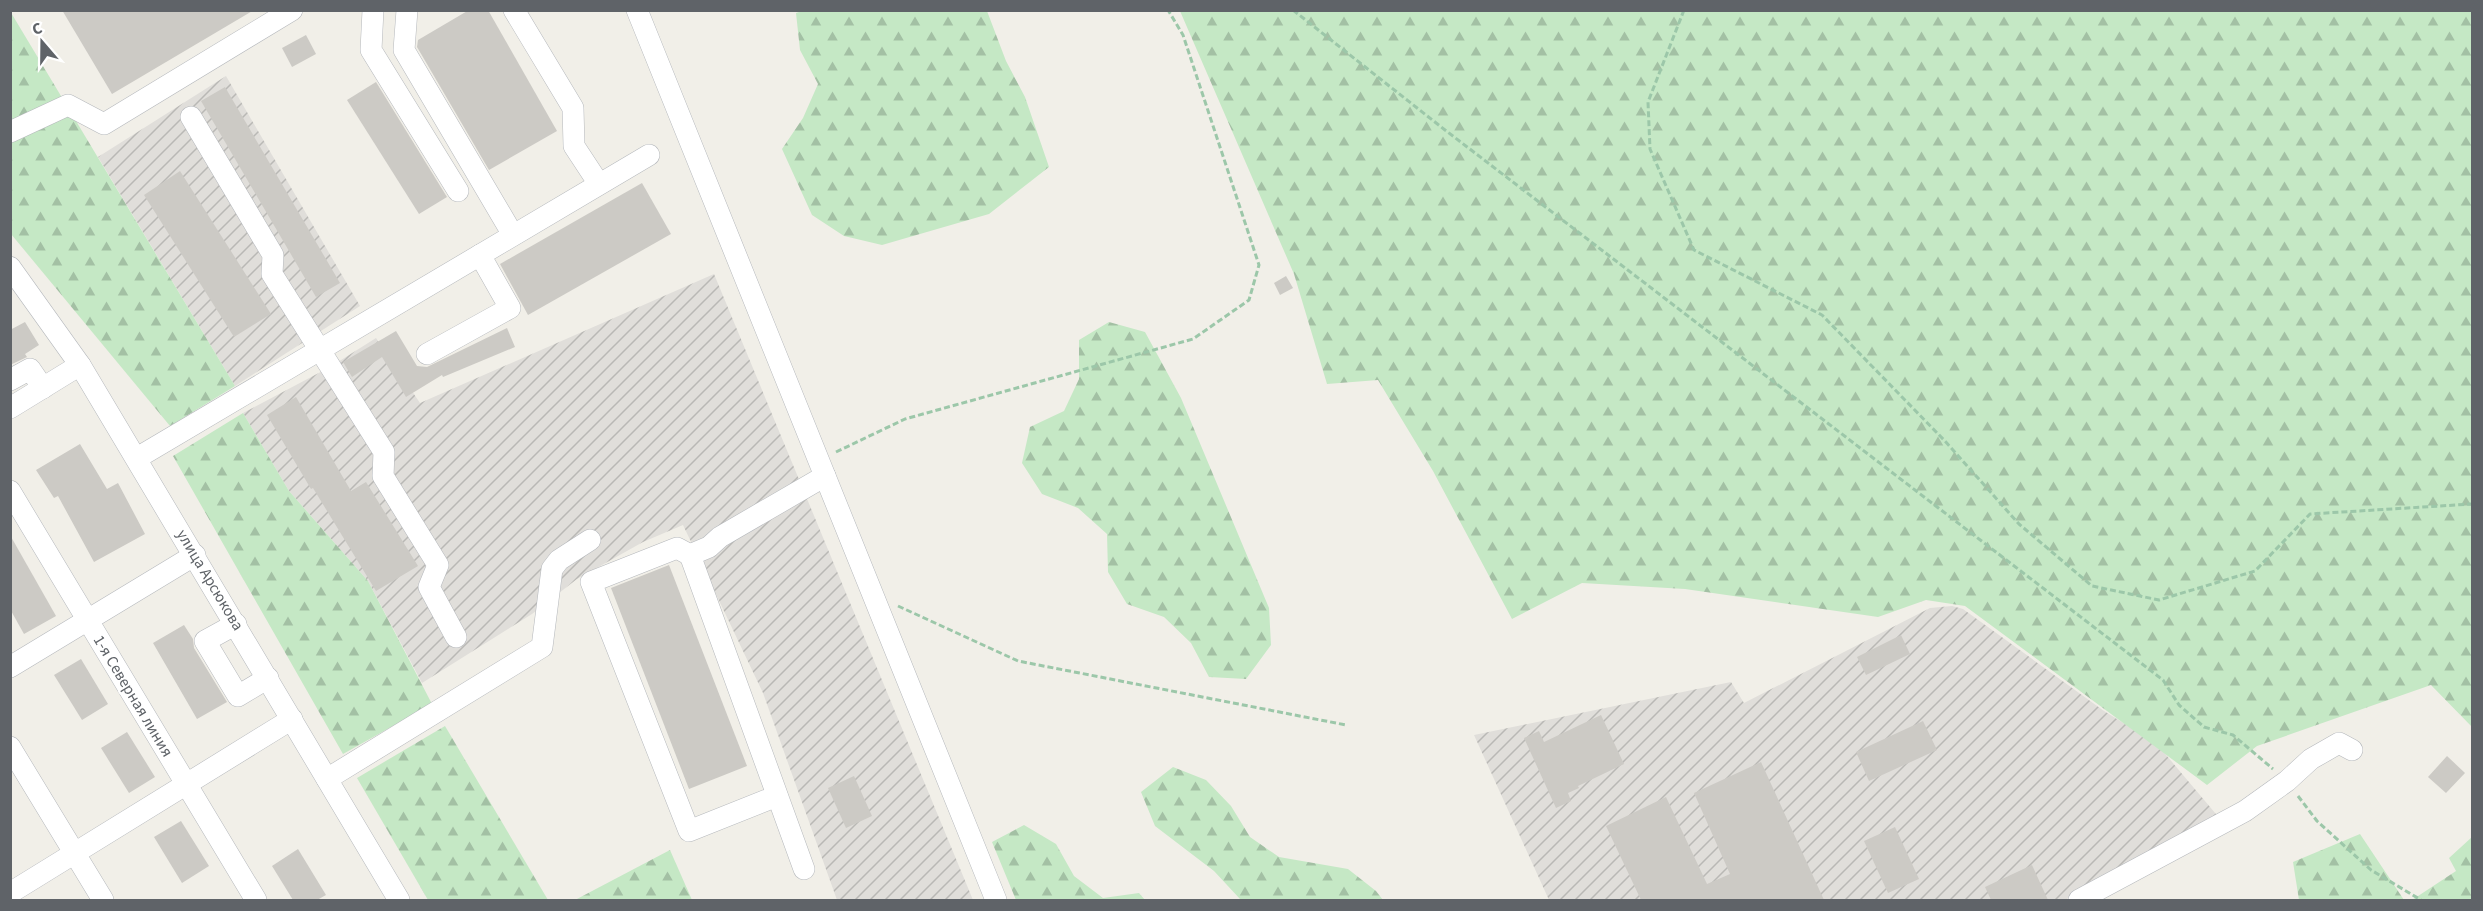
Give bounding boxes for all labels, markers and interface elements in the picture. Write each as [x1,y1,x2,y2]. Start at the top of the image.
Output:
north arrow [12,12,72,72]
text: С [29,17,45,41]
street label: улица Арсюкова [171,525,249,635]
street label: 1-я Северная линия [88,631,178,761]

